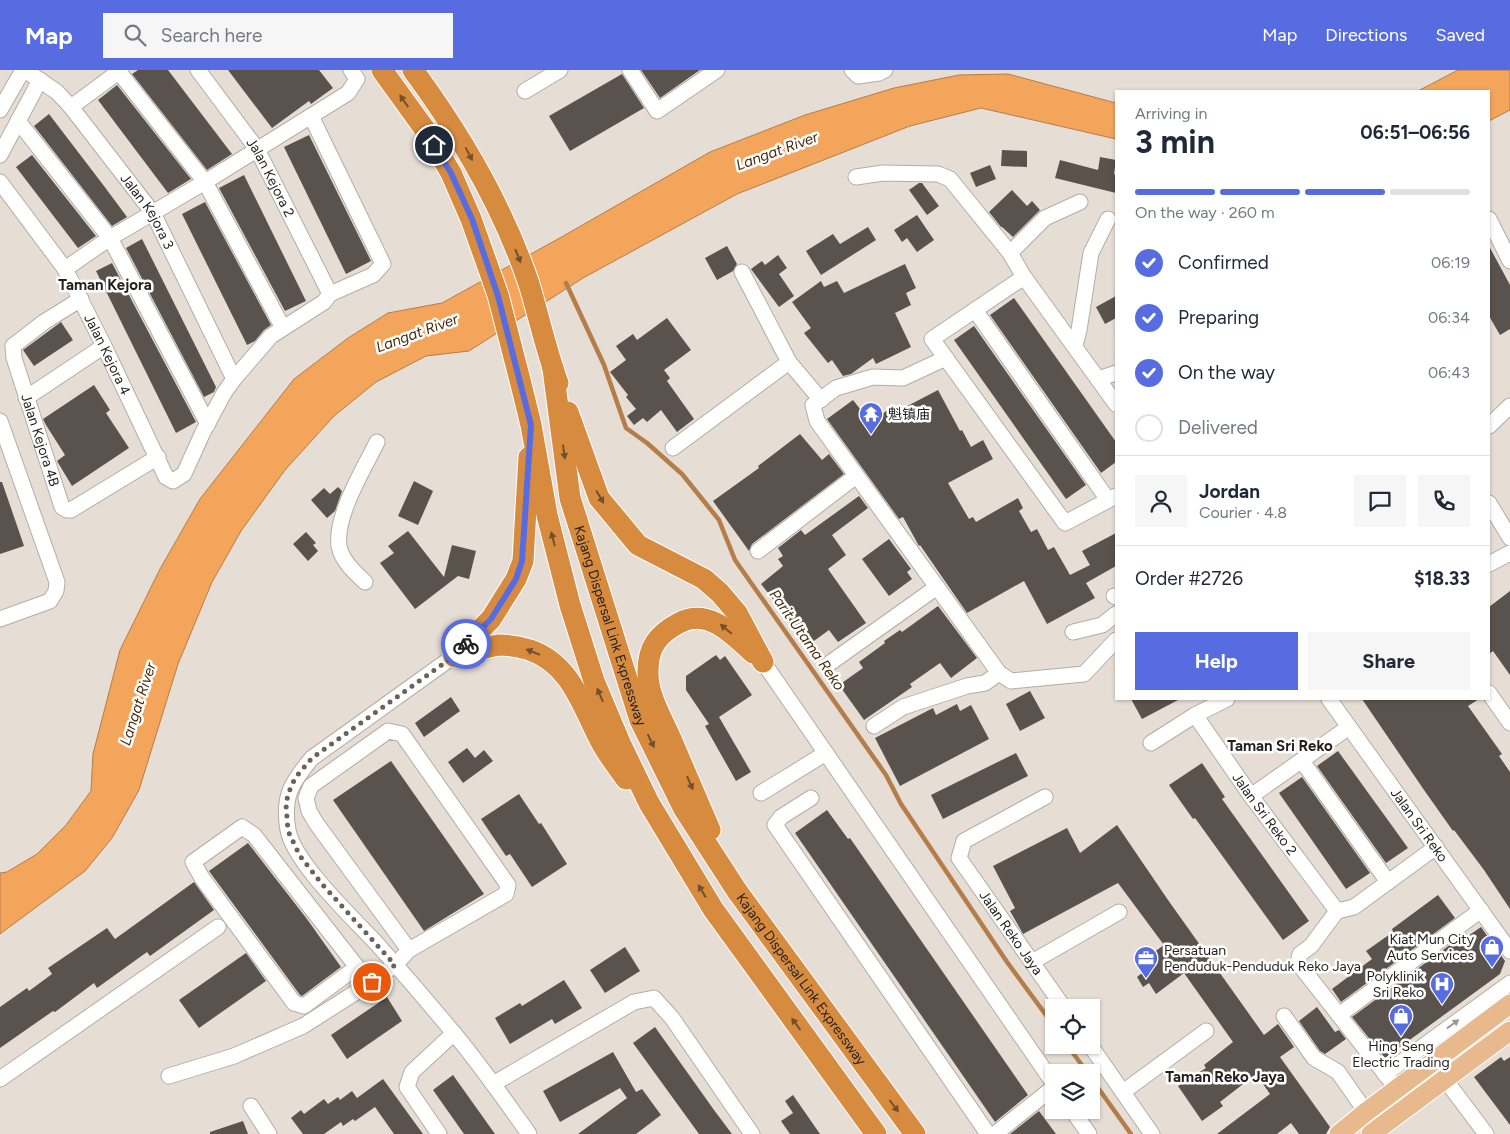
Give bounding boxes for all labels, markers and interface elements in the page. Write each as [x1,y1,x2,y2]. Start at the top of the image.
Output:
search box [103,13,453,58]
text: Map [25,21,73,50]
icon: search [121,21,149,49]
text: Search here [161,24,262,47]
text: Map [1262,24,1297,46]
text: Directions [1325,24,1407,46]
text: Saved [1435,24,1485,46]
one-way arrow [399,94,409,108]
text: Arriving in [1135,104,1207,123]
text: 06:51–06:56 [1360,121,1470,144]
text: 3 min [1135,123,1215,161]
pin [413,124,455,166]
water label: Langat River [734,128,821,174]
icon: home [420,131,448,159]
street label: Jalan Kejora 2 [243,134,298,220]
one-way arrow [465,147,473,161]
street label: Jalan Kejora 3 [117,170,177,252]
text: On the way · 260 m [1135,203,1275,222]
one-way arrow [514,249,522,264]
icon: check [1135,249,1163,277]
text: Confirmed [1178,251,1269,274]
text: 06:19 [1431,253,1470,272]
district label: Taman Kejora [58,276,152,294]
icon: check [1135,304,1163,332]
text: Preparing [1178,306,1259,329]
text: 06:34 [1428,308,1470,327]
water label: Langat River [374,310,461,356]
street label: Jalan Kejora 4 [80,311,134,398]
icon: check [1135,359,1163,387]
text: On the way [1178,361,1275,384]
text: 06:43 [1428,363,1470,382]
street label: Jalan Kejora 4B [17,392,63,489]
temple icon: 魁镇庙 [858,401,884,435]
place label: 魁镇庙 [888,406,930,423]
text: Delivered [1178,416,1258,439]
one-way arrow [560,445,568,461]
button: person [1135,475,1187,527]
button: chat [1354,475,1406,527]
button: phone [1418,475,1470,527]
text: Jordan [1199,480,1260,503]
one-way arrow [596,489,604,504]
text: Courier · 4.8 [1199,503,1287,522]
street label: Kajang Dispersal Link Expressway [570,524,650,730]
one-way arrow [549,532,557,547]
text: Order #2726 [1135,567,1243,590]
text: $18.33 [1414,567,1470,590]
water label: Parit Utama Reko [765,586,849,694]
courier [441,619,491,669]
one-way arrow [720,624,733,635]
icon: bike [452,630,480,658]
button: Help [1135,632,1298,690]
button: Share [1308,632,1470,690]
one-way arrow [526,648,540,656]
water label: Langat River [116,660,160,748]
one-way arrow [595,688,603,702]
one-way arrow [647,734,655,748]
district label: Taman Sri Reko [1227,737,1333,755]
street label: Jalan Sri Reko 2 [1228,770,1300,859]
one-way arrow [686,776,694,790]
street label: Jalan Sri Reko [1387,785,1451,866]
one-way arrow [698,885,707,898]
street label: Jalan Reko Jaya [975,887,1046,978]
street label: Kajang Dispersal Link Expressway [733,890,870,1069]
place label: Kiat Mun City Auto Services [1387,931,1475,964]
shop icon: Kiat Mun City Auto Services [1479,934,1505,968]
place label: Persatuan Penduduk-Penduduk Reko Jaya [1164,942,1361,975]
office icon: Persatuan Penduduk-Penduduk Reko Jaya [1133,945,1159,979]
pin [351,961,393,1003]
icon: bag [358,968,386,996]
place label: Polyklinik Sri Reko [1367,968,1424,1001]
hospital icon: Polyklinik Sri Reko [1429,971,1455,1005]
map controls [1045,999,1100,1119]
button: locate [1045,999,1100,1054]
shop icon: Hing Seng Electric Trading [1388,1003,1414,1037]
one-way arrow [791,1017,801,1031]
one-way arrow [1446,1019,1460,1029]
place label: Hing Seng Electric Trading [1352,1038,1450,1071]
button: layers [1045,1064,1100,1119]
district label: Taman Reko Jaya [1165,1068,1285,1086]
one-way arrow [889,1099,899,1113]

